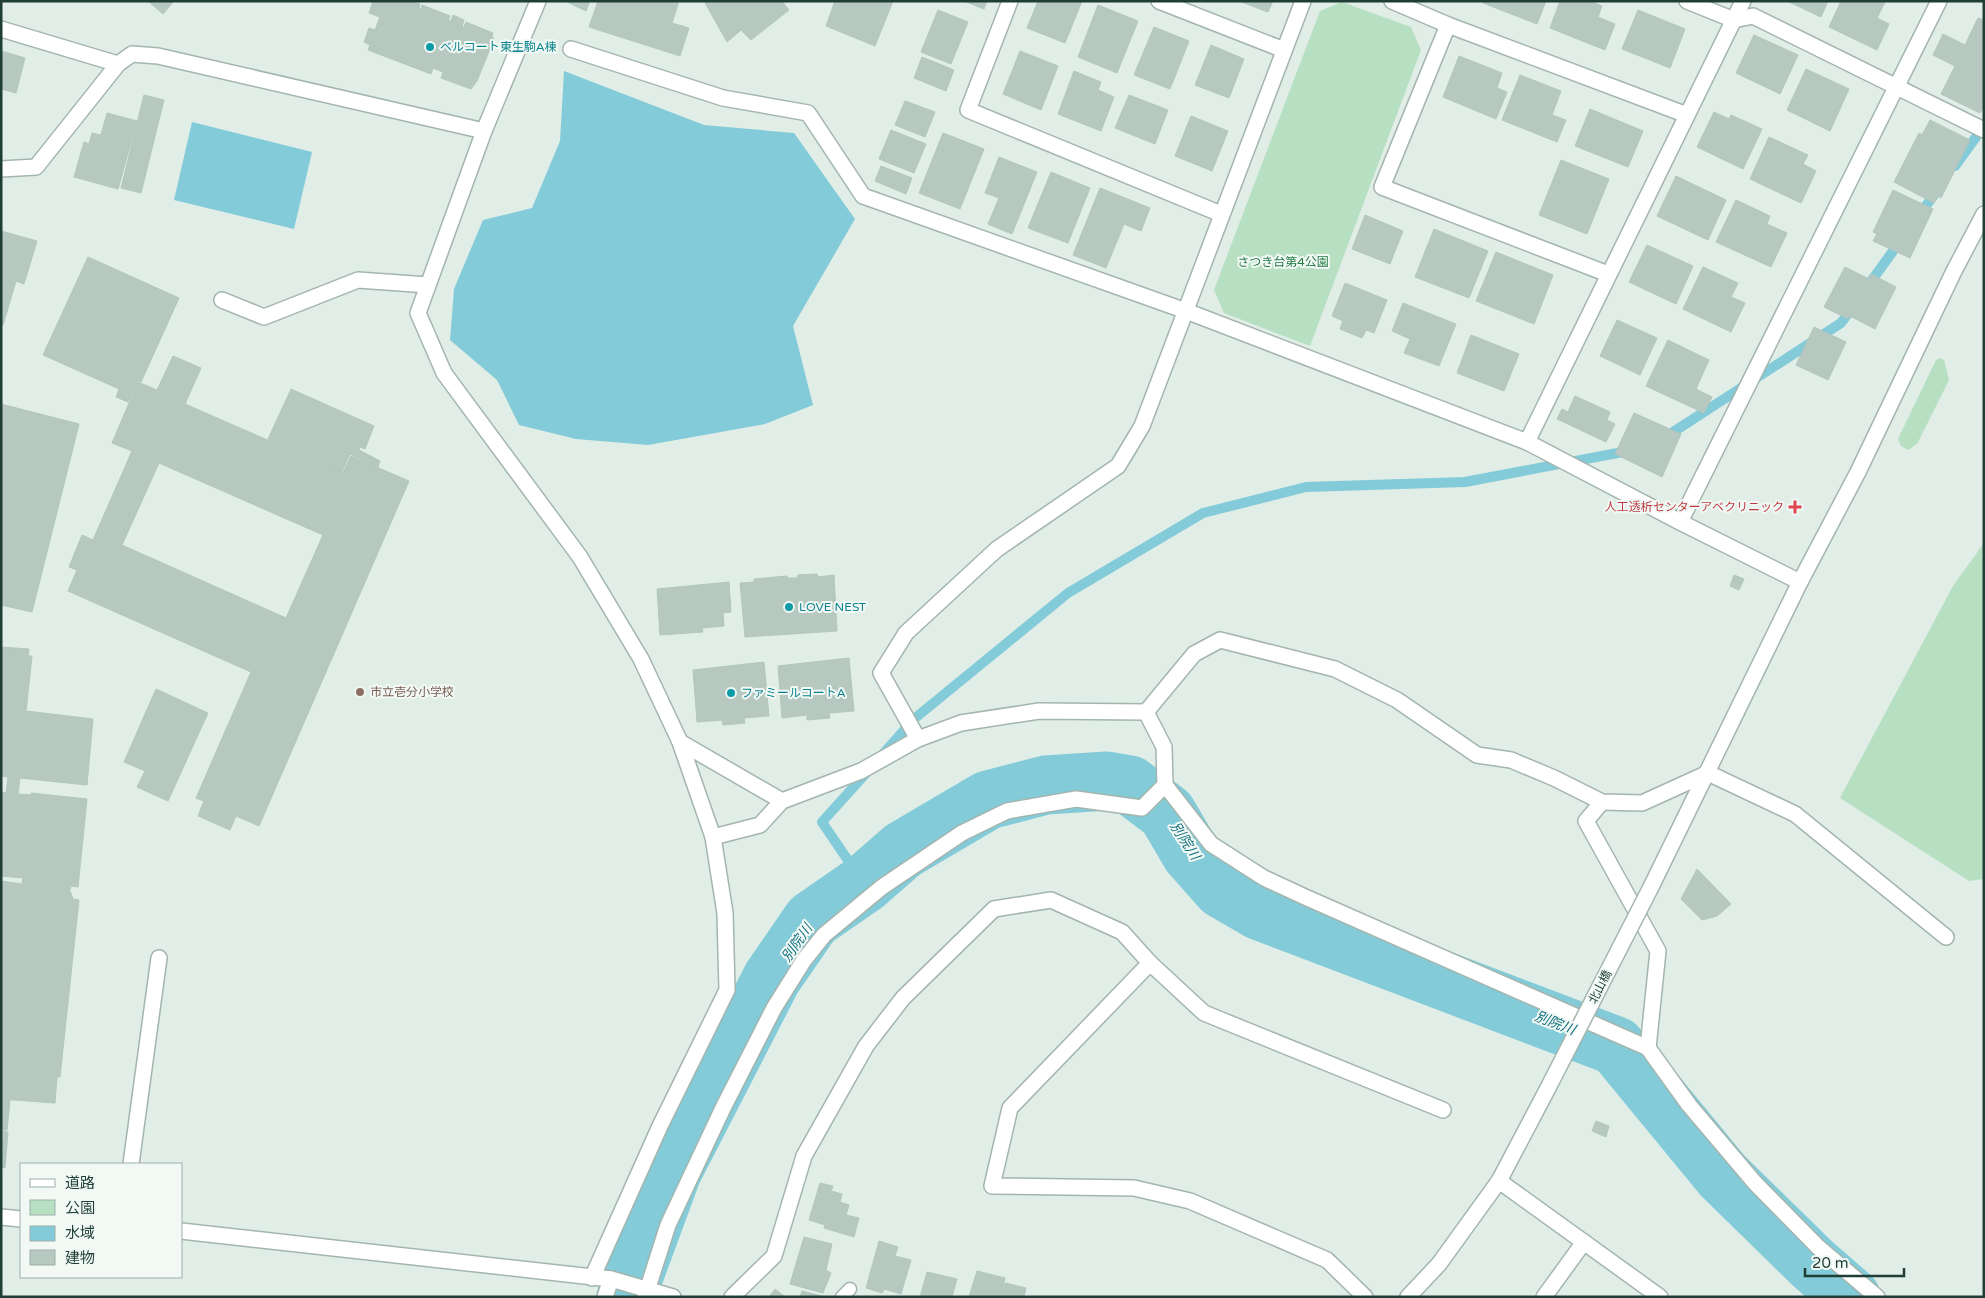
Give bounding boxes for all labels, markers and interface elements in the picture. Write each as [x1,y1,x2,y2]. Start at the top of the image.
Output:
place label: ベルコート東生駒A棟 [440,40,557,54]
marker: ベルコート東生駒A棟 [424,41,436,53]
park label: さつき台第4公園 [1237,255,1329,269]
place label: 人工透析センターアベクリニック [1605,500,1784,514]
marker: 人工透析センターアベクリニック [1788,500,1802,514]
place label: LOVE NEST [799,600,867,614]
marker: LOVE NEST [783,601,795,613]
place label: 市立壱分小学校 [370,685,454,699]
marker: 市立壱分小学校 [354,686,366,698]
place label: ファミールコートA [741,686,846,700]
marker: ファミールコートA [725,687,737,699]
water label: 別院川 [1166,819,1205,865]
water label: 別院川 [778,919,817,965]
street label: 北山橋 [1586,968,1614,1006]
water label: 別院川 [1532,1008,1580,1039]
legend [20,1163,182,1278]
text: 道路 [65,1174,95,1192]
text: 公園 [65,1199,95,1217]
text: 水域 [65,1224,95,1242]
scale bar [1805,1246,1904,1278]
text: 建物 [65,1249,95,1267]
text: 20 m [1812,1254,1849,1272]

